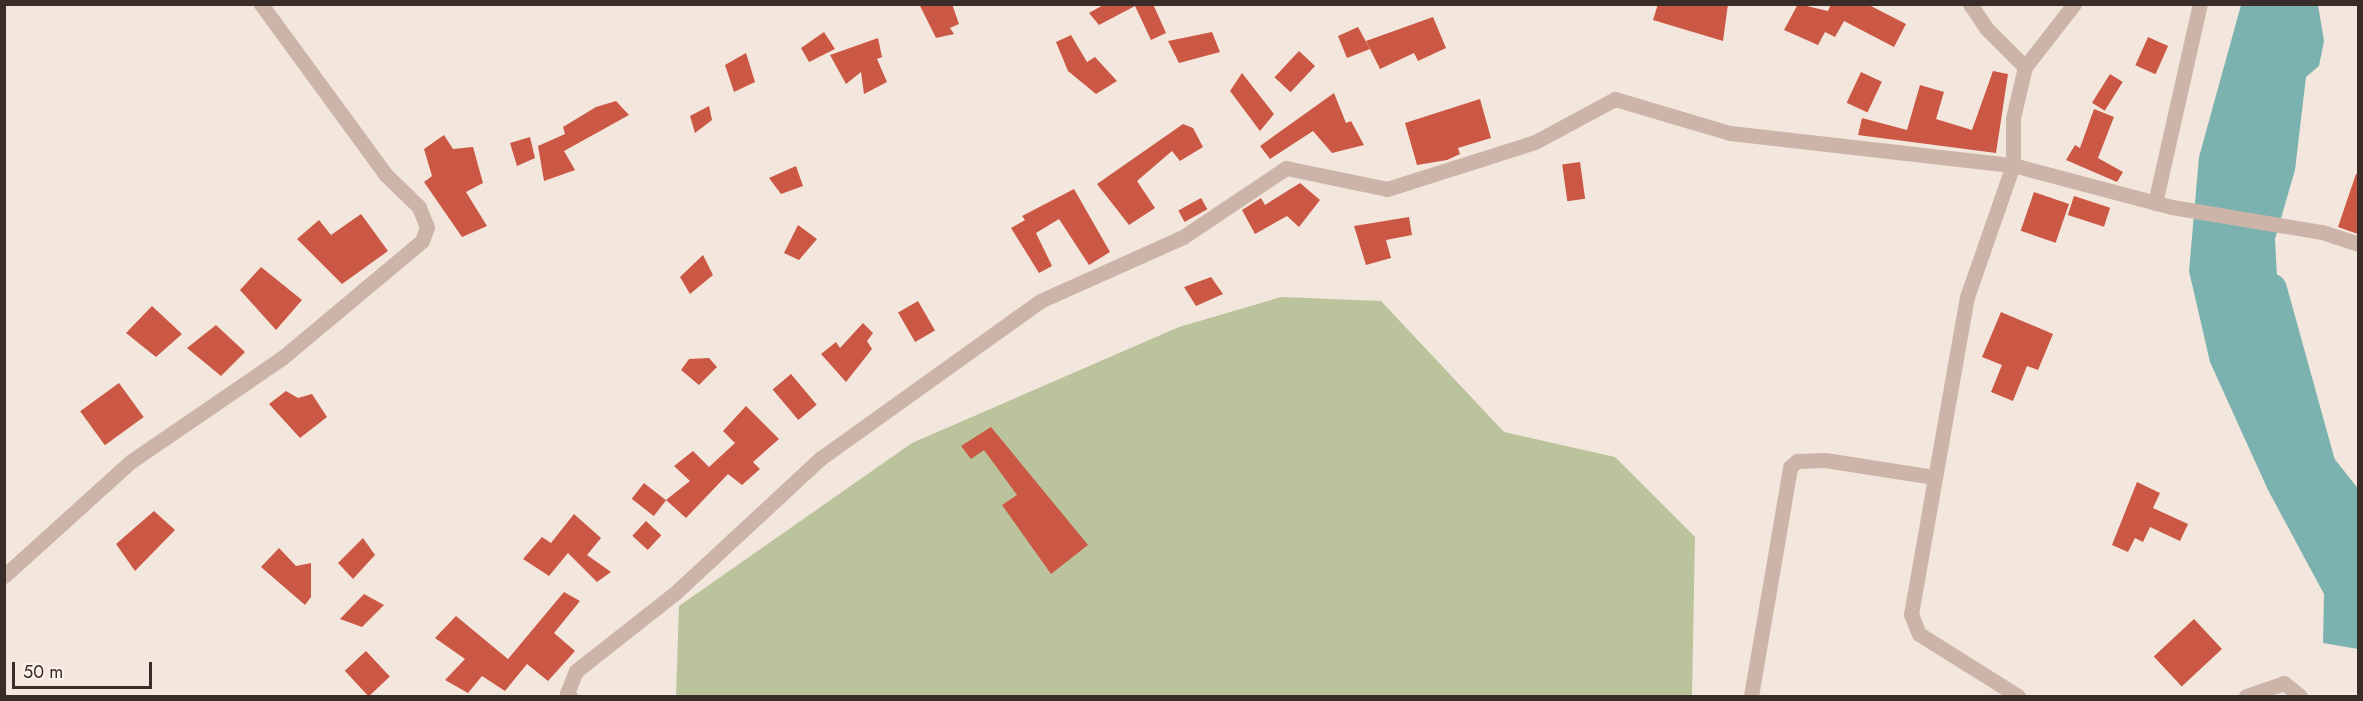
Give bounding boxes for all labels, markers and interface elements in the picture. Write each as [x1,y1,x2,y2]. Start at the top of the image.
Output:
scale bar [15,650,154,688]
text: 50 m [23,659,63,685]

